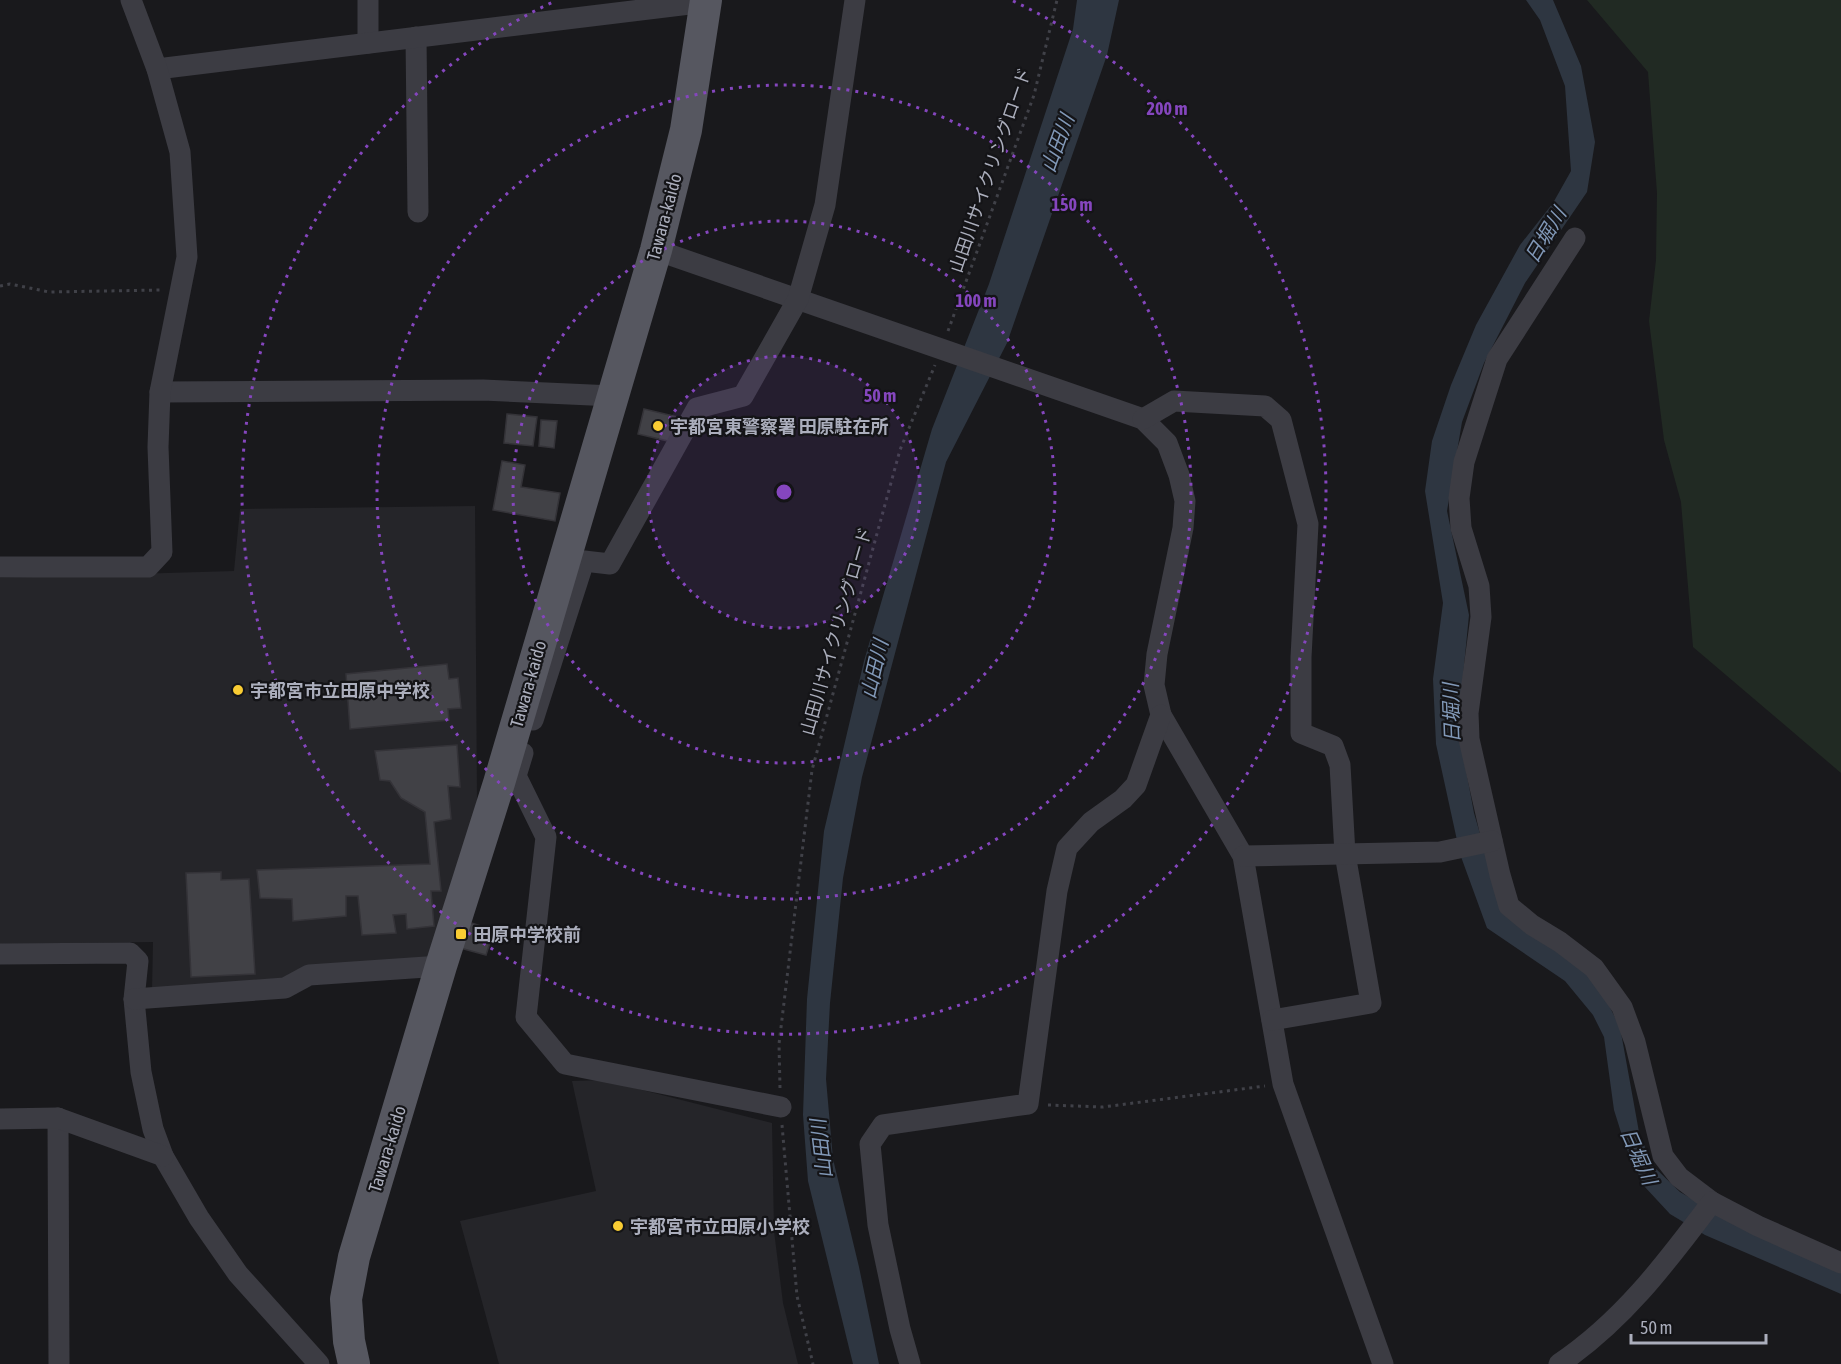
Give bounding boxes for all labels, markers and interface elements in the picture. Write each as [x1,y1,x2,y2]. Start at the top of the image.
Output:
street label: 山田川サイクリングロード [945,65,1035,275]
text: 200 m [1147,98,1187,119]
water label: 山田川 [1036,109,1079,175]
street label: Tawara-kaido [642,171,686,263]
text: 150 m [1052,194,1092,215]
water label: 日堀川 [1520,202,1571,267]
text: 100 m [956,290,996,311]
text: 50 m [864,385,896,406]
place label: 宇都宮東警察署 田原駐在所 [670,416,888,437]
marker: 宇都宮東警察署 田原駐在所 [651,419,665,433]
centre of rings [774,482,794,502]
street label: 山田川サイクリングロード [796,524,876,738]
water label: 山田川 [856,637,892,701]
street label: Tawara-kaido [506,638,550,730]
place label: 宇都宮市立田原中学校 [250,680,430,701]
water label: 日堀川 [1438,681,1464,743]
marker: 宇都宮市立田原中学校 [231,683,245,697]
place label: 田原中学校前 [473,924,581,945]
marker: 田原中学校前 [454,927,468,941]
street label: Tawara-kaido [364,1103,410,1195]
water label: 山田川 [806,1116,836,1180]
water label: 日堀川 [1616,1124,1663,1190]
place label: 宇都宮市立田原小学校 [630,1216,810,1237]
marker: 宇都宮市立田原小学校 [611,1219,625,1233]
scale bar [1631,1307,1766,1345]
text: 50 m [1640,1317,1672,1338]

